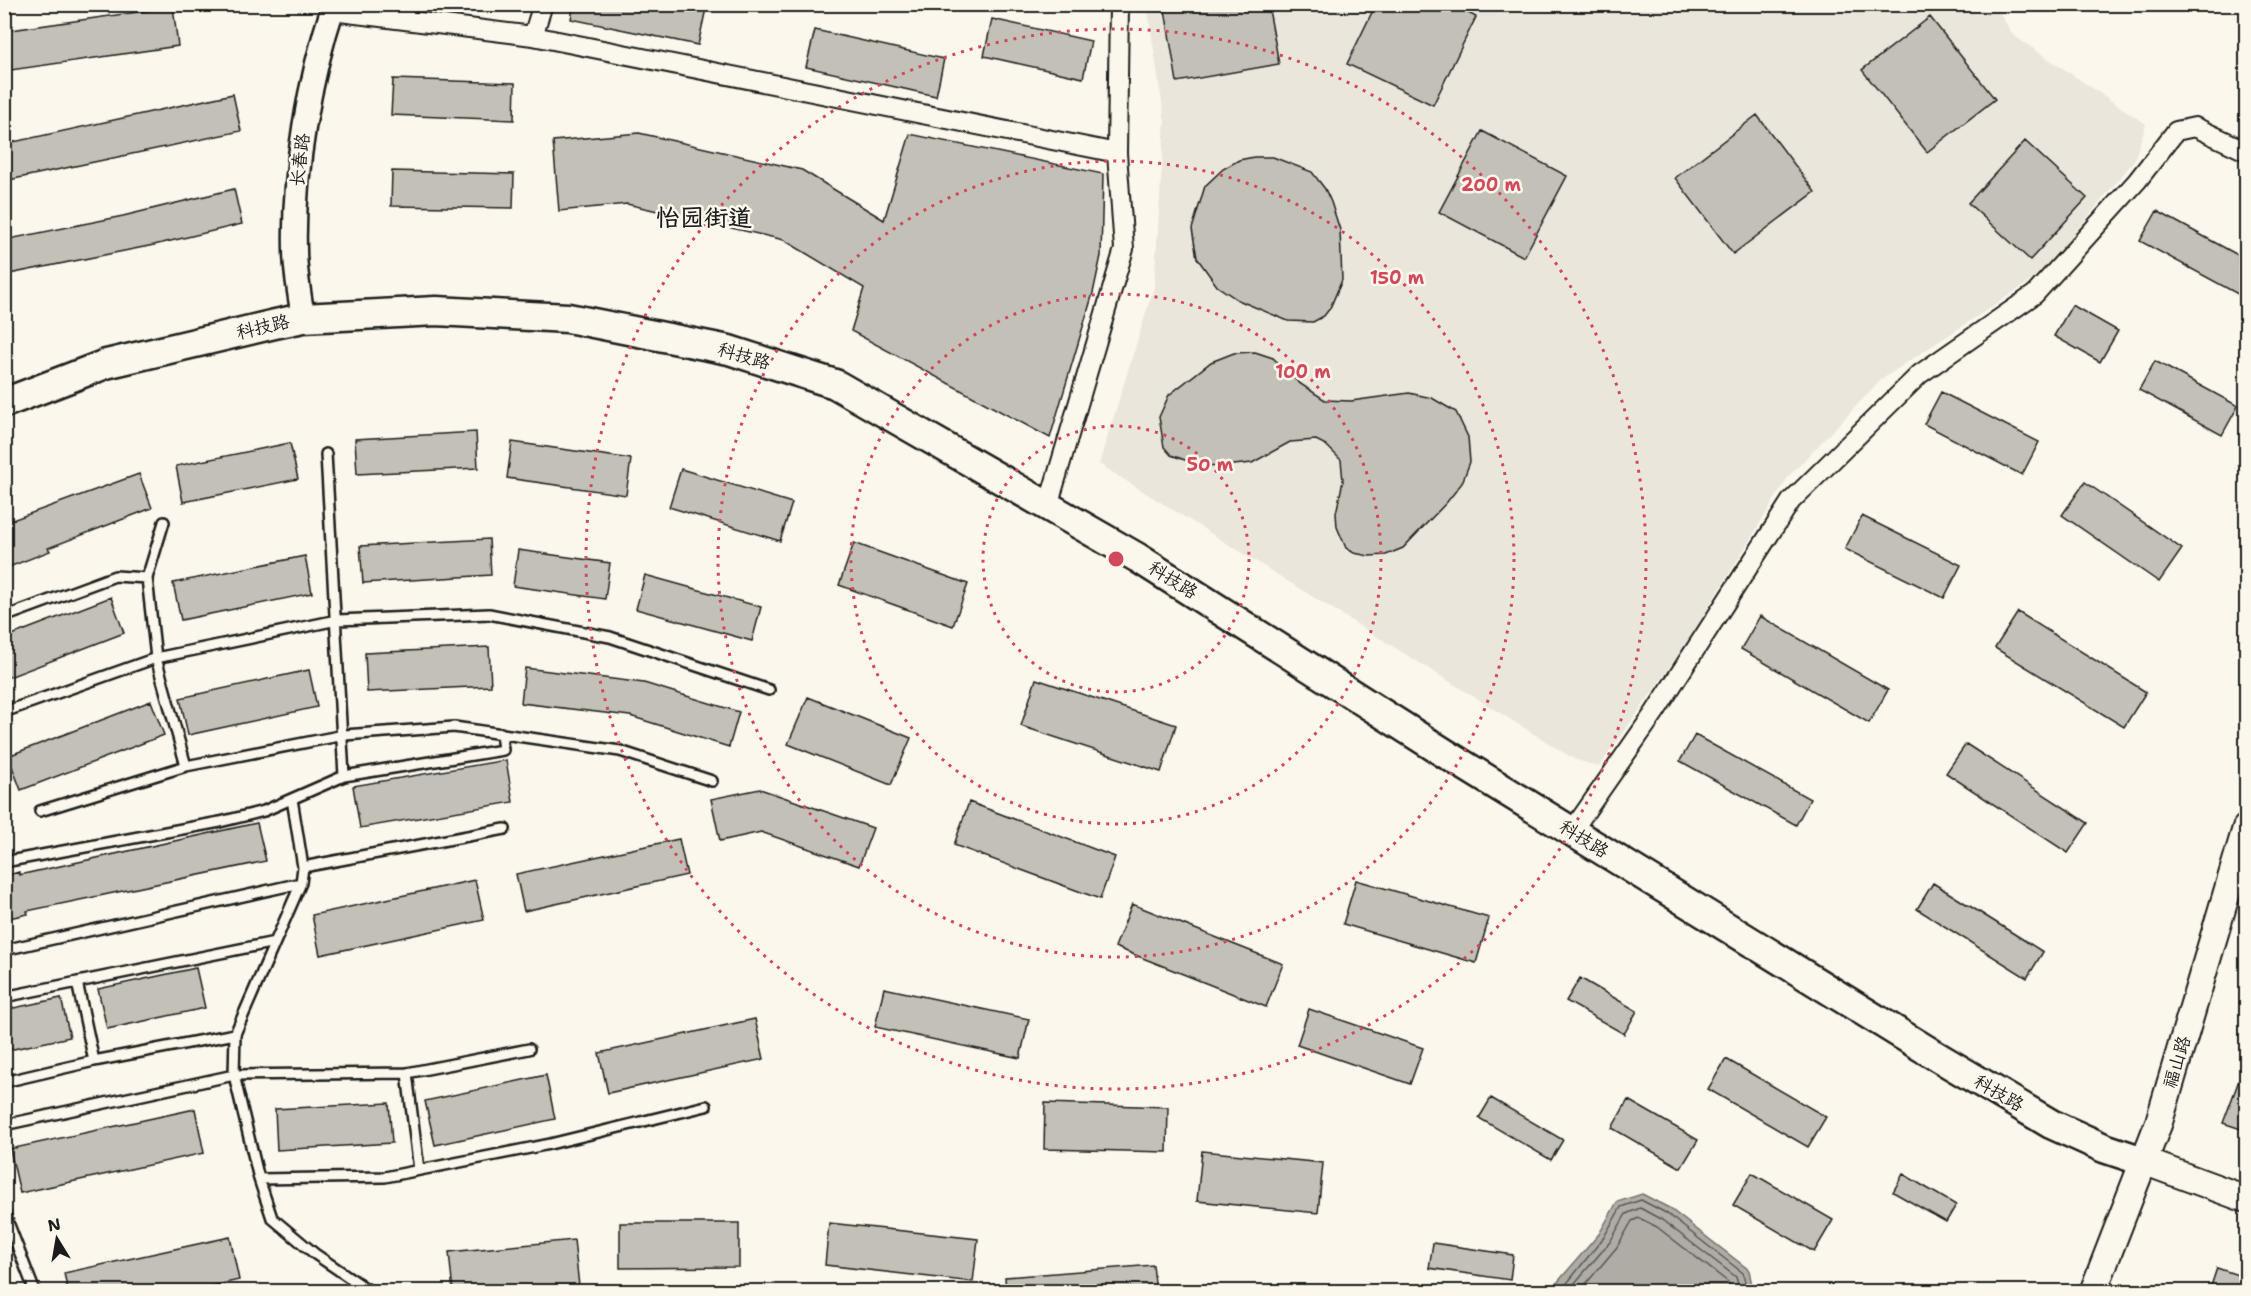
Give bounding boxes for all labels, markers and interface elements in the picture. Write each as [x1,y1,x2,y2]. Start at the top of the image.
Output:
street label: 长春路 [285,132,315,188]
text: 200 m [1461,173,1522,197]
district label: 怡园街道 [656,202,752,234]
text: 150 m [1370,266,1425,290]
street label: 科技路 [234,309,292,345]
street label: 科技路 [715,337,773,375]
text: 100 m [1275,360,1331,384]
text: 50 m [1187,453,1234,477]
centre of rings [1106,549,1126,569]
street label: 科技路 [1144,556,1202,604]
street label: 科技路 [1555,815,1613,863]
street label: 福山路 [2158,1033,2196,1091]
street label: 科技路 [1970,1069,2028,1117]
north arrow [27,1209,87,1269]
text: N [46,1213,62,1236]

